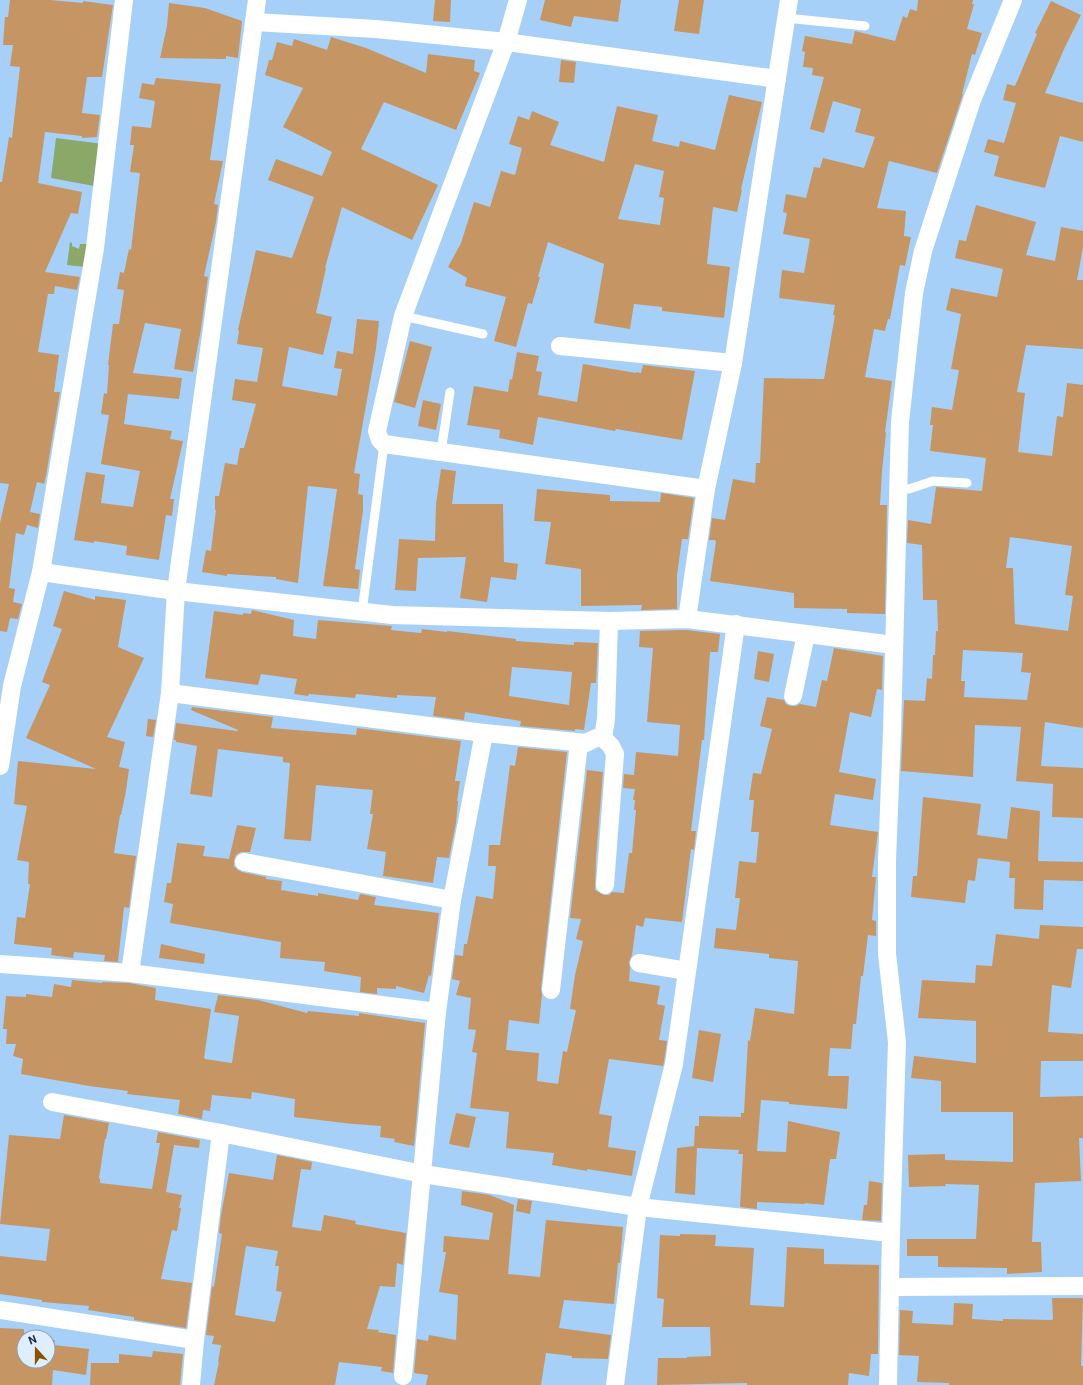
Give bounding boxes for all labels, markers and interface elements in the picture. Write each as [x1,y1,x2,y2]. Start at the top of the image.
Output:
north arrow [16,1329,56,1369]
text: N [27,1333,39,1348]

